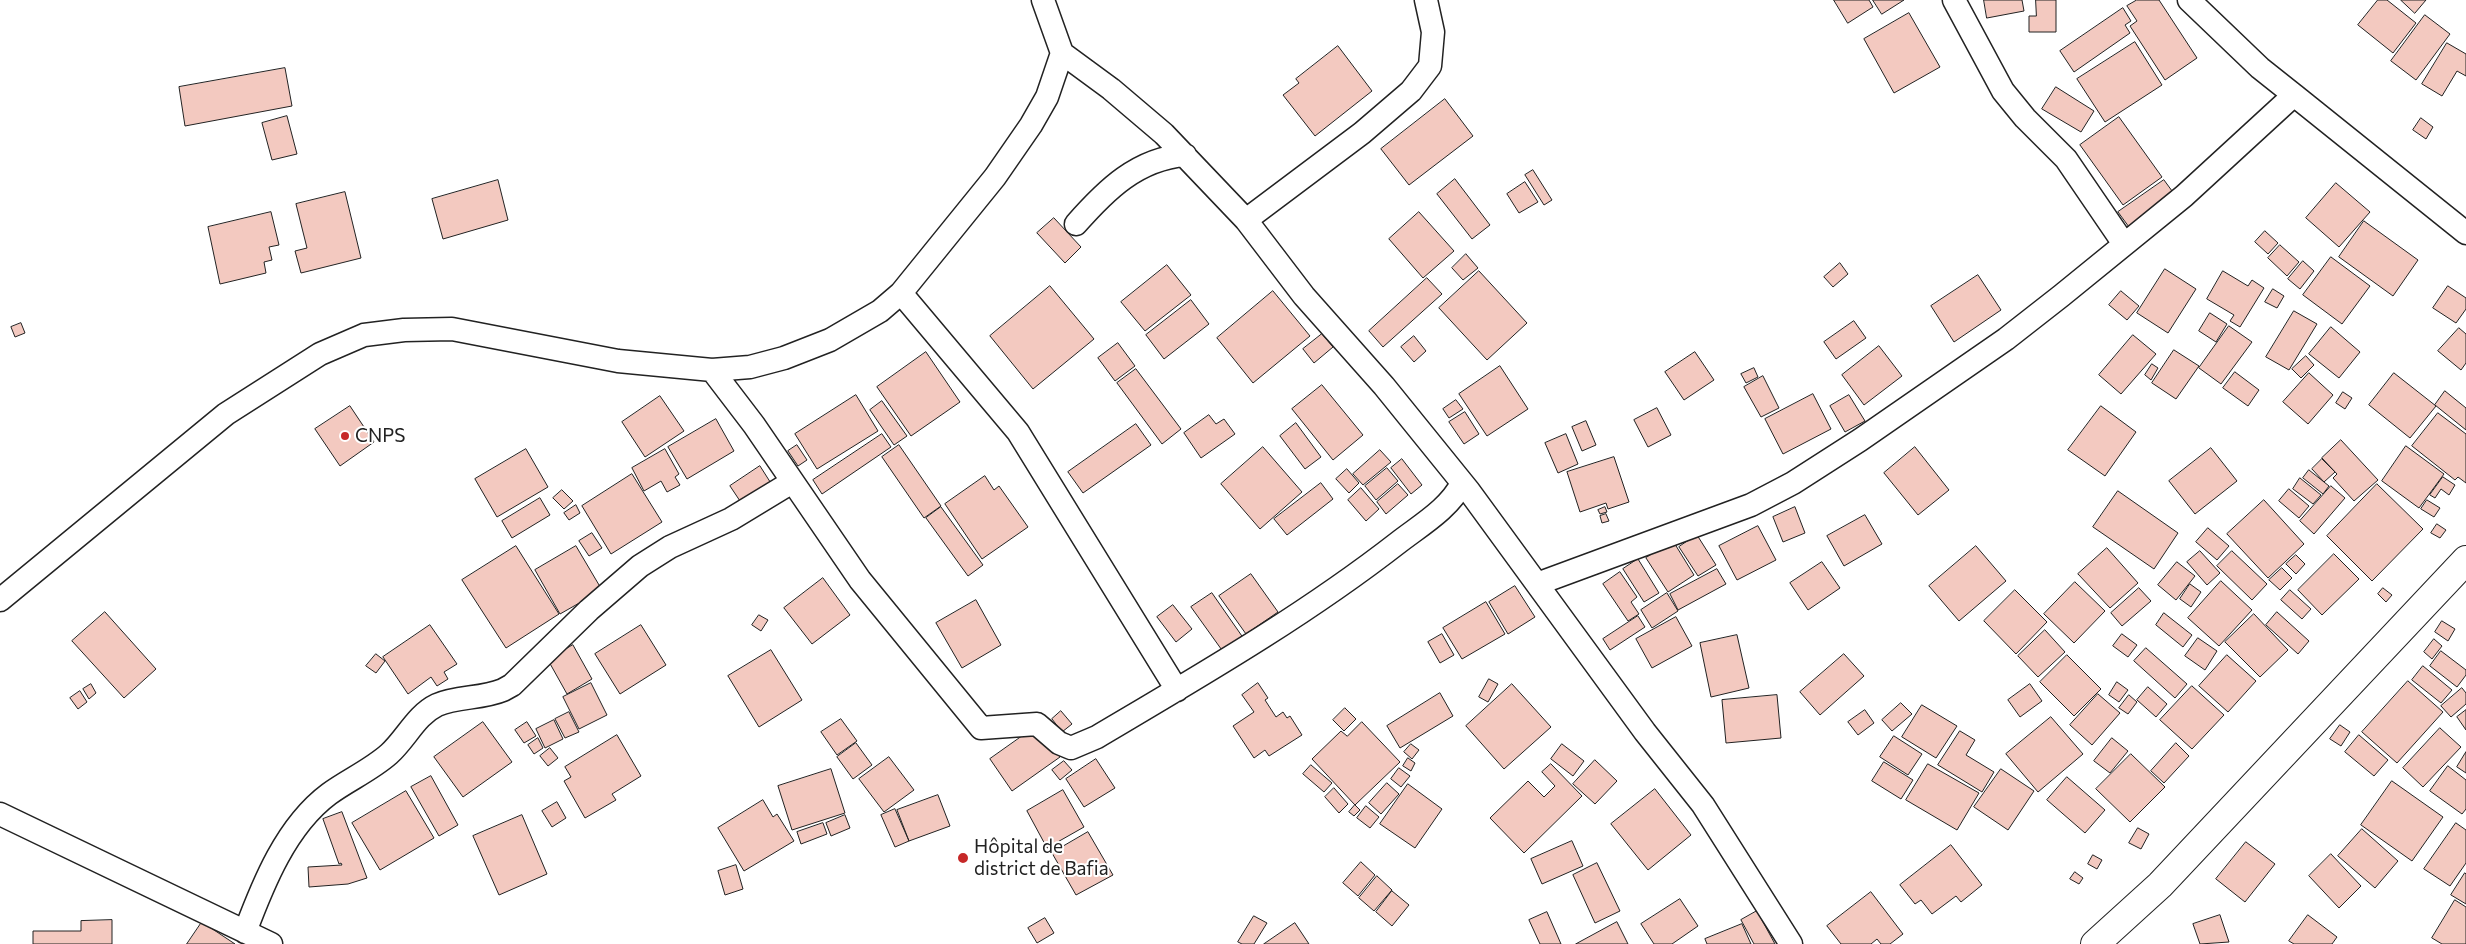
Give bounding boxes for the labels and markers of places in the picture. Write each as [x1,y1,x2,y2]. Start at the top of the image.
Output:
place label: CNPS [355,425,405,447]
marker: CNPS [339,430,351,442]
place label: Hôpital de district de Bafia [974,836,1109,880]
marker: Hôpital de district de Bafia [956,851,970,865]

